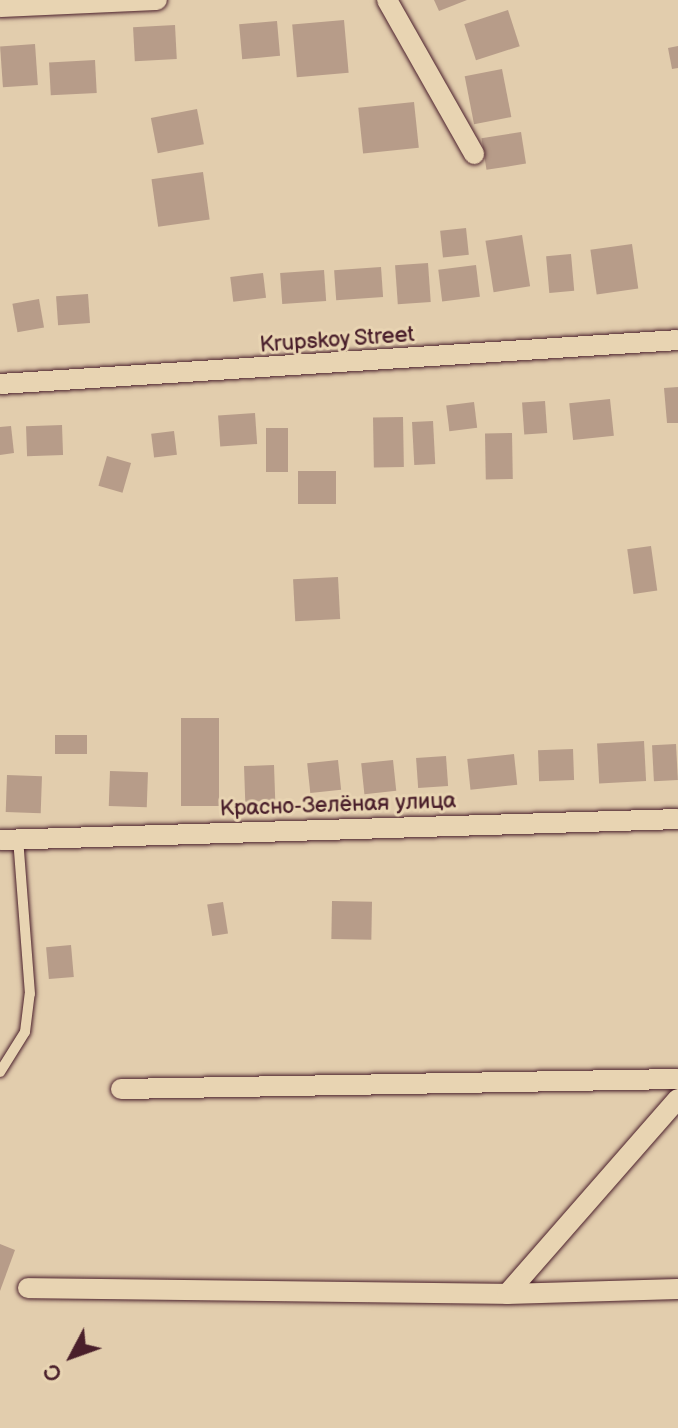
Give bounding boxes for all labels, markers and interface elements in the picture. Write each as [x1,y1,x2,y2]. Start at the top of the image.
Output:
street label: Krupskoy Street [258,321,416,359]
street label: Красно-Зелёная улица [219,788,457,822]
north arrow [32,1316,112,1396]
text: С [38,1357,69,1387]

